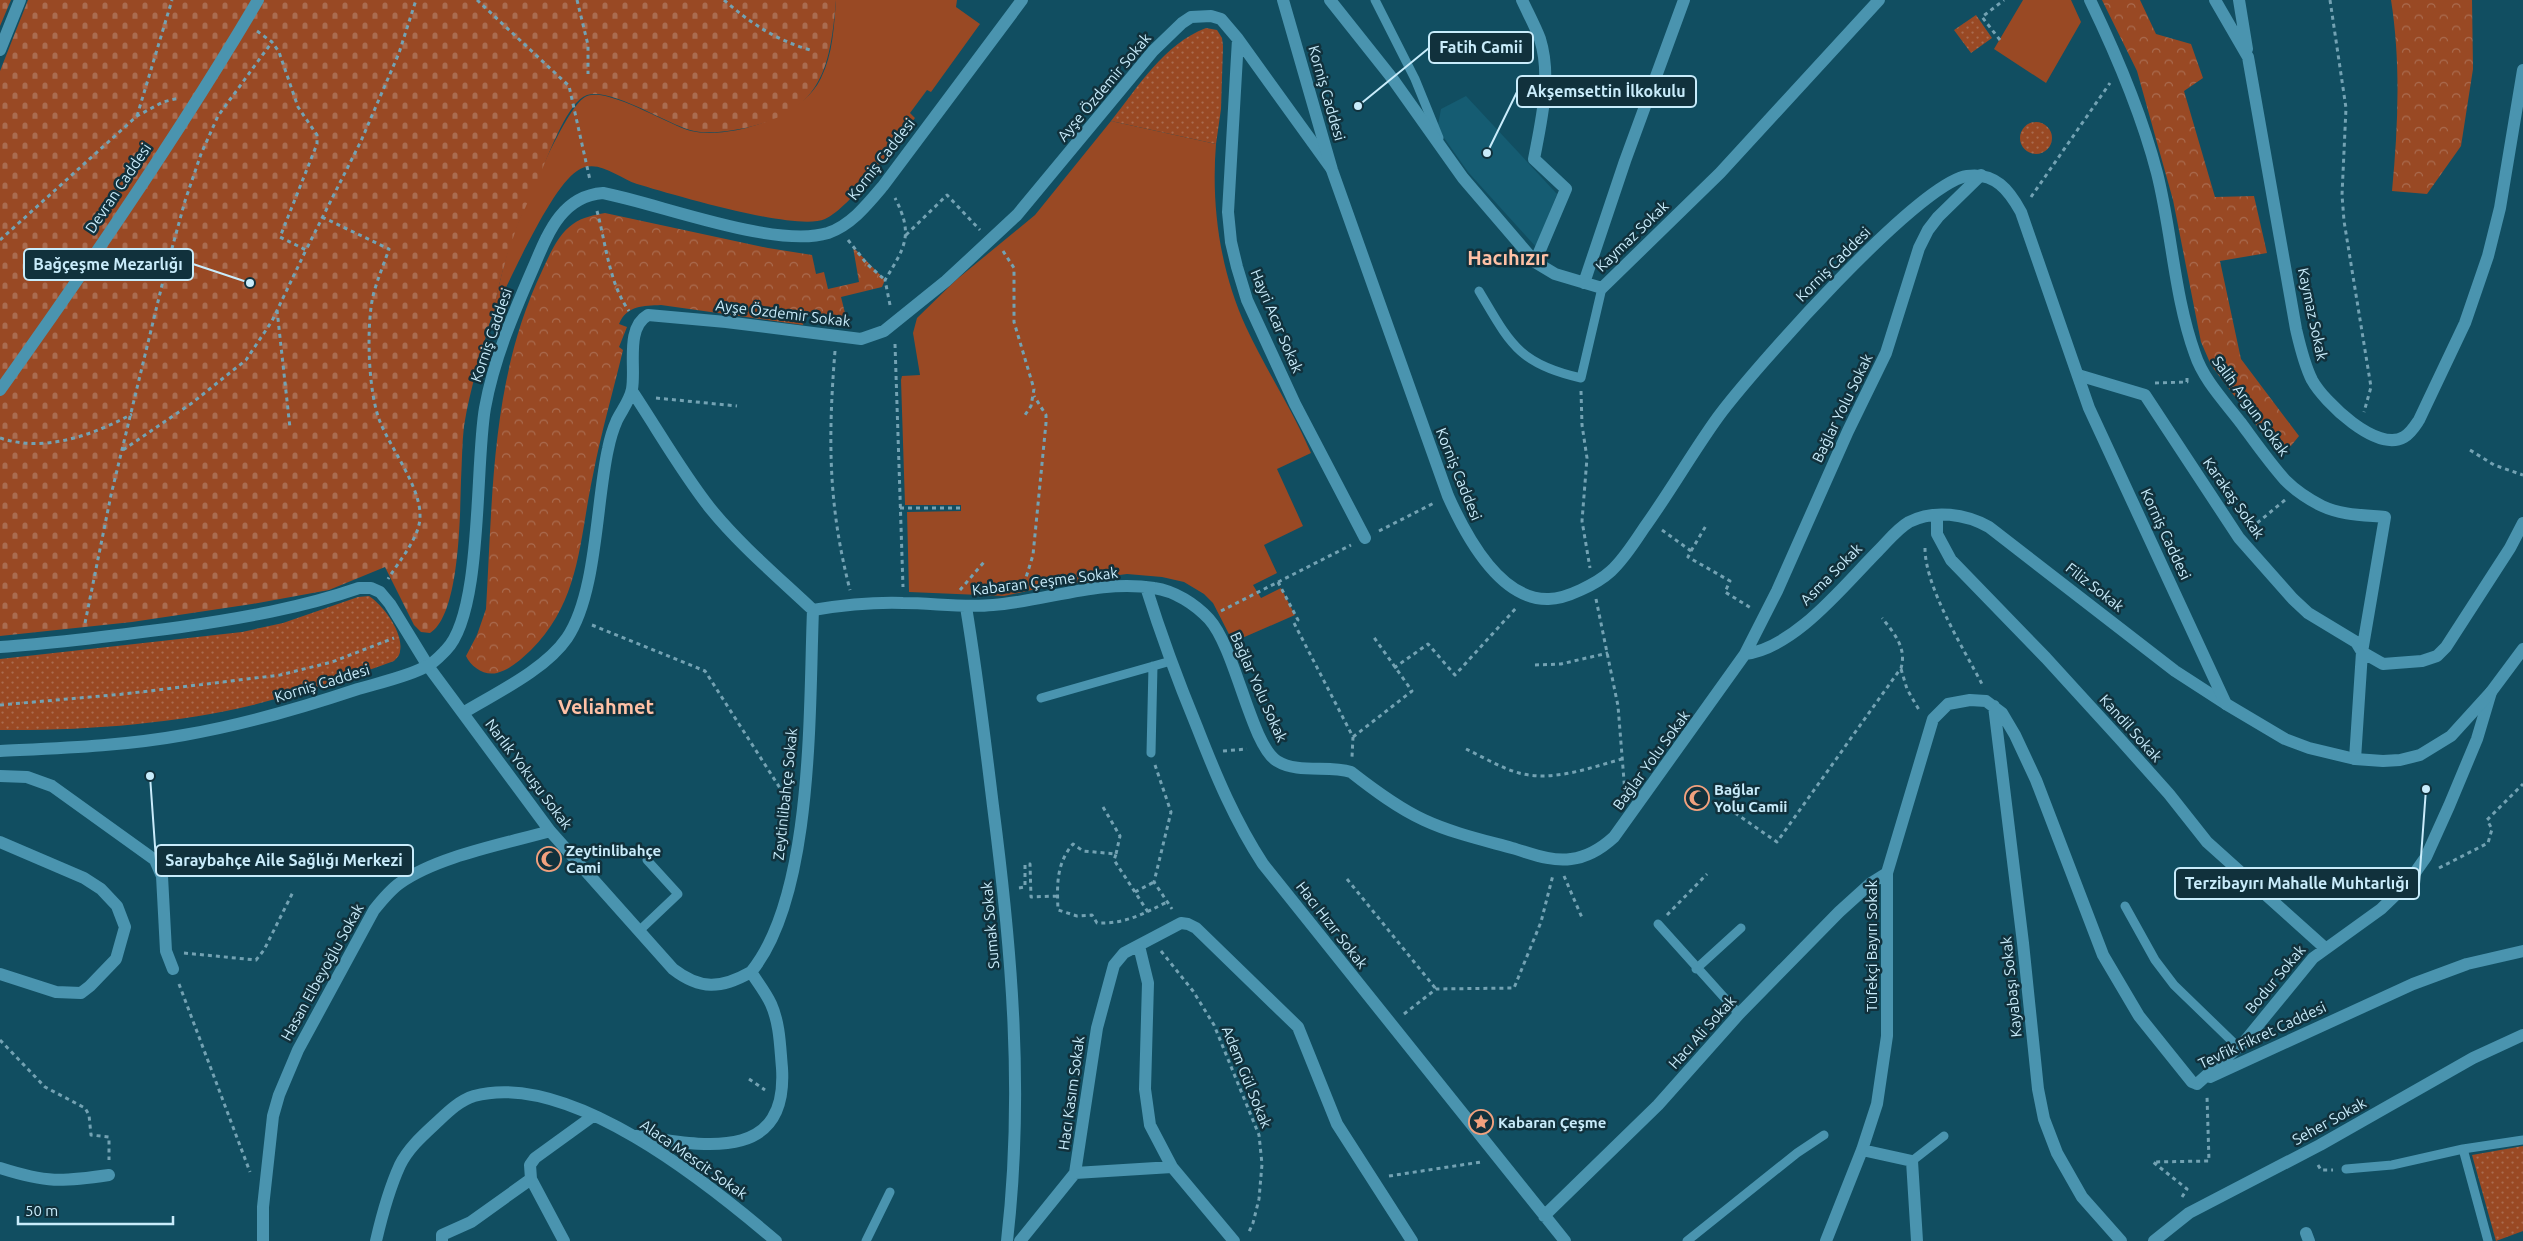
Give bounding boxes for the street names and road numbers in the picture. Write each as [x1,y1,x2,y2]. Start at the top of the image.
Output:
street label: Ayşe Özdemir Sokak [1054,29,1154,144]
street label: Korniş Caddesi [1305,43,1349,143]
street label: Korniş Caddesi [844,115,918,203]
street label: Devran Caddesi [82,140,154,236]
street label: Kaymaz Sokak [1592,197,1672,275]
street label: Korniş Caddesi [1792,223,1874,305]
street label: Kaymaz Sokak [2295,266,2331,362]
street label: Hayri Acar Sokak [1247,267,1307,376]
street label: Korniş Caddesi [467,286,515,384]
street label: Ayşe Özdemir Sokak [715,296,852,330]
street label: Bağlar Yolu Sokak [1808,350,1876,465]
street label: Salih Argun Sokak [2209,353,2293,460]
street label: Korniş Caddesi [1433,425,1485,523]
street label: Karakaş Sokak [2200,454,2268,542]
street label: Korniş Caddesi [2137,486,2195,582]
street label: Asma Sokak [1797,539,1866,608]
street label: Filiz Sokak [2063,559,2128,615]
street label: Kabaran Çeşme Sokak [971,564,1119,598]
street label: Bağlar Yolu Sokak [1227,629,1291,745]
street label: Korniş Caddesi [272,660,372,706]
street label: Kandil Sokak [2096,691,2166,765]
street label: Bağlar Yolu Sokak [1609,707,1693,813]
street label: Narlık Yokuşu Sokak [482,716,576,833]
street label: Zeytinlibahçe Sokak [770,727,800,861]
street label: Hacı Hızır Sokak [1293,878,1371,972]
street label: Tüfekçi Bayırı Sokak [1863,879,1880,1012]
street label: Sumak Sokak [978,880,1002,969]
street label: Hasan Elbeyoğlu Sokak [277,900,367,1043]
street label: Kayabaşı Sokak [1997,935,2025,1038]
street label: Bodur Sokak [2241,941,2309,1017]
street label: Hacı Ali Sokak [1665,992,1740,1072]
street label: Tevfik Fikret Caddesi [2195,998,2329,1072]
street label: Adem Gül Sokak [1219,1024,1275,1131]
street label: Hacı Kasım Sokak [1055,1034,1087,1151]
street label: Seher Sokak [2289,1094,2369,1148]
street label: Alaca Mescit Sokak [637,1116,751,1203]

